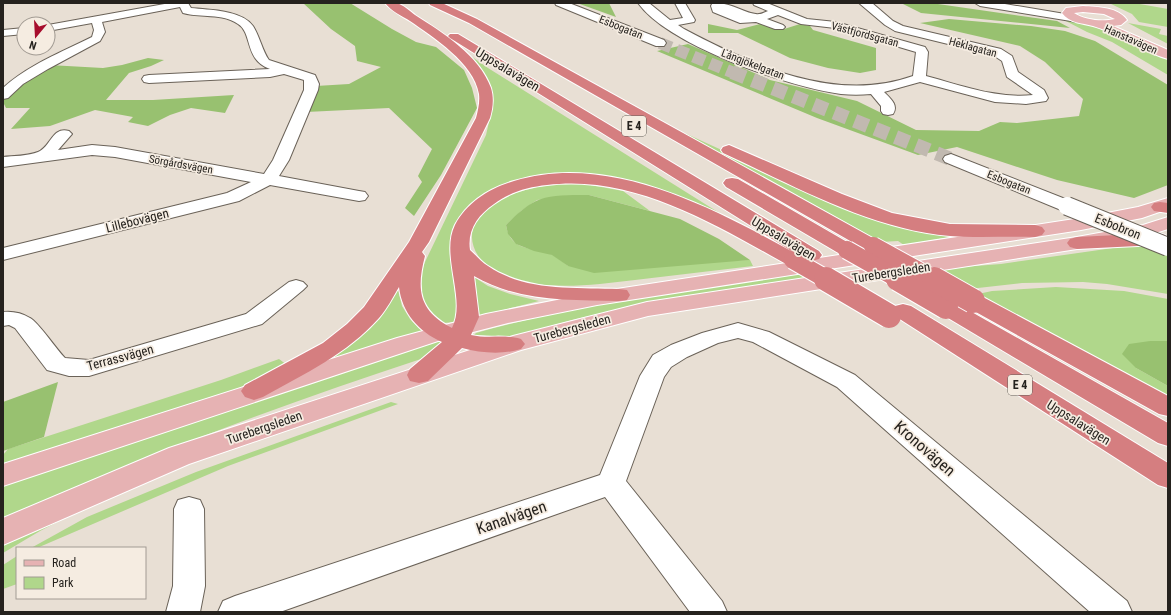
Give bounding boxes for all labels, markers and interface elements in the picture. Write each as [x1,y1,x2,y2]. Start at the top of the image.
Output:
street label: Esbogatan [597,13,645,42]
north arrow [16,16,56,56]
street label: Västfjordsgatan [830,19,900,50]
street label: Hanstavägen [1102,22,1159,57]
street label: Heklagatan [947,35,998,60]
text: N [28,38,38,52]
street label: Uppsalavägen [473,44,542,94]
street label: Långjökelgatan [720,47,786,82]
road number: E 4 [622,116,646,136]
street label: Sörgårdsvägen [148,152,214,177]
street label: Esbogatan [985,168,1033,197]
street label: Lillebovägen [104,205,170,236]
street label: Esbobron [1093,210,1143,242]
street label: Uppsalavägen [749,213,818,263]
street label: Turebergsleden [851,259,931,286]
street label: Turebergsleden [532,311,612,346]
street label: Terrassvägen [85,341,155,374]
road number: E 4 [1008,375,1032,395]
street label: Uppsalavägen [1044,397,1113,448]
street label: Turebergsleden [224,408,304,447]
street label: Kronovägen [890,417,959,480]
street label: Kanalvägen [474,497,549,538]
legend [16,547,146,599]
text: Road [52,556,76,570]
text: Park [52,576,74,590]

